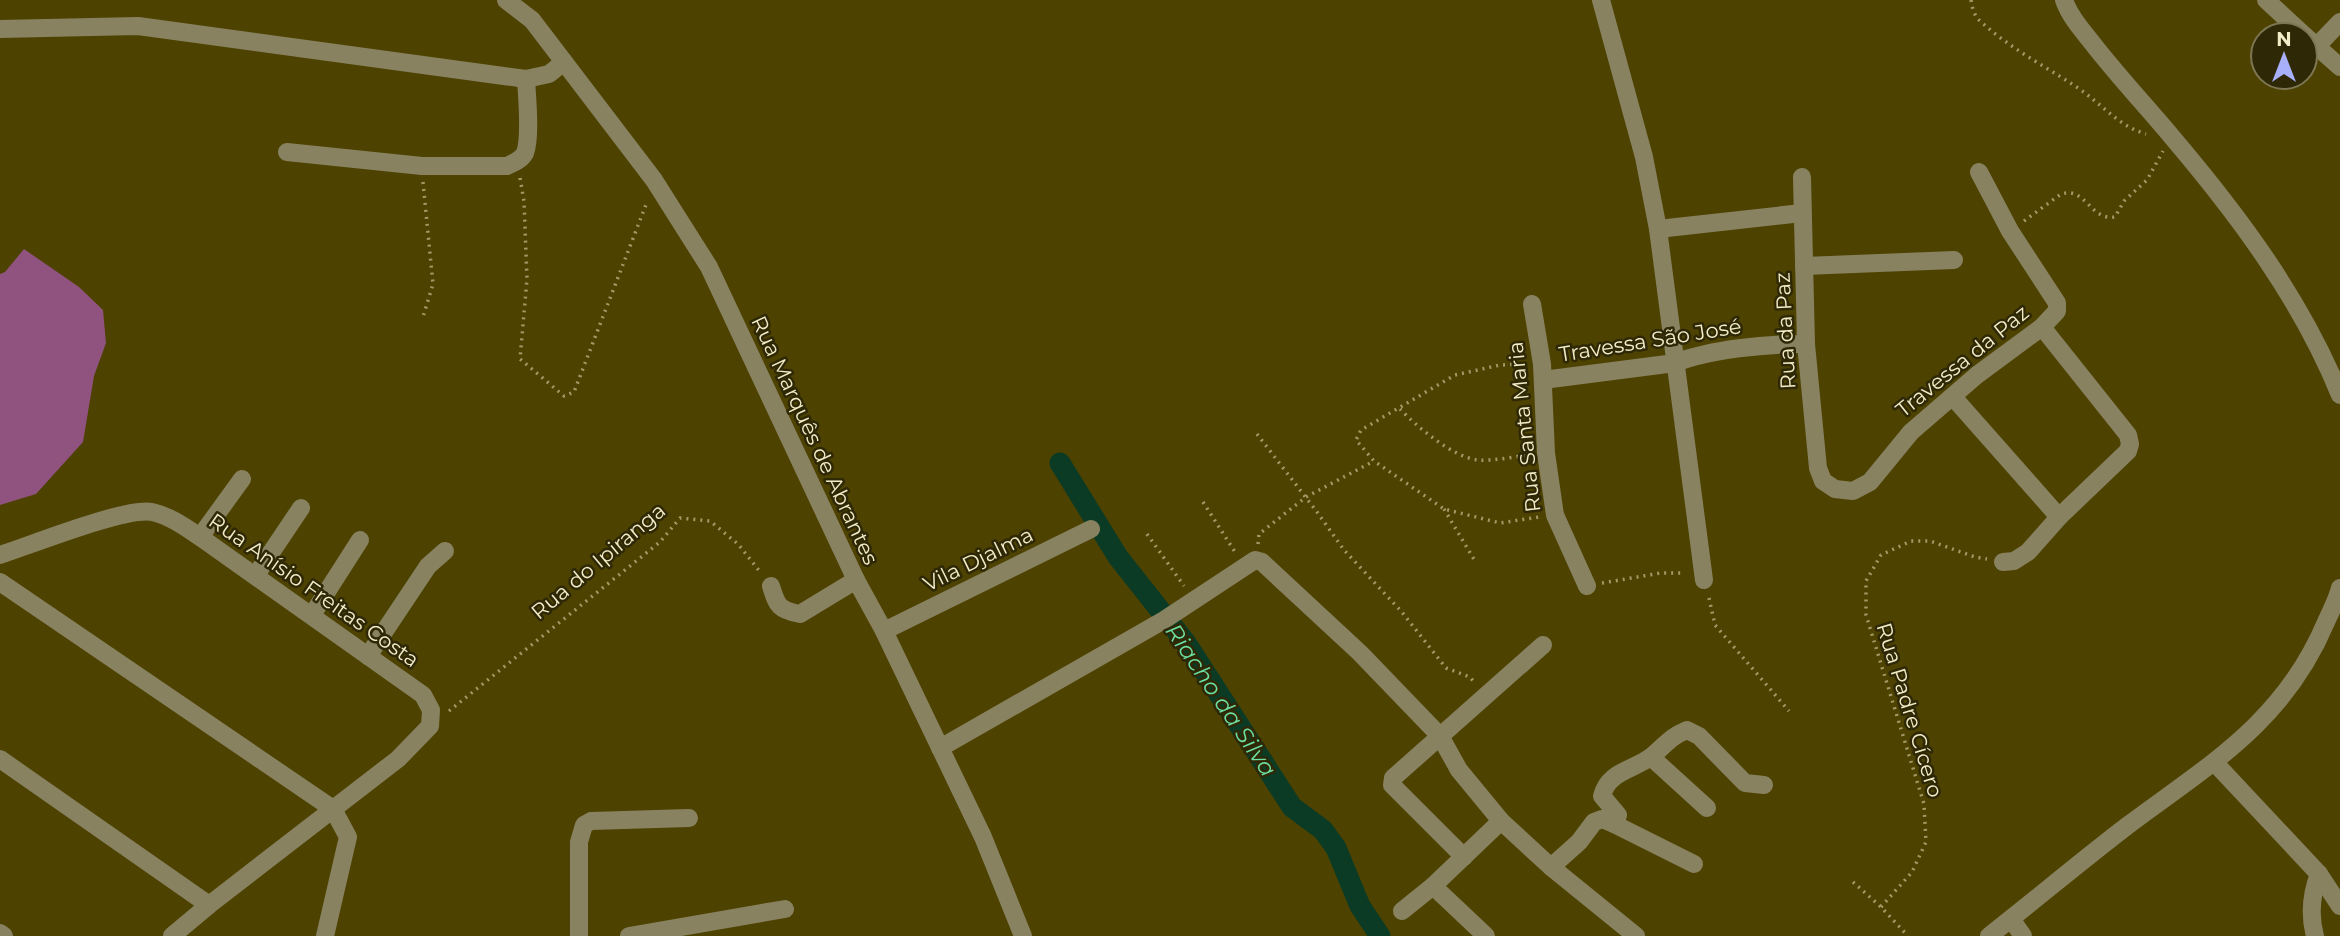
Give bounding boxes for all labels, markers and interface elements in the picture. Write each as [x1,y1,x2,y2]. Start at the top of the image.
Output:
north arrow [2249,21,2319,91]
text: N [2276,28,2292,51]
street label: Rua da Paz [1769,272,1801,390]
street label: Travessa da Paz [1891,300,2033,422]
street label: Rua Marquês de Abrantes [746,312,884,568]
street label: Travessa São José [1557,313,1743,367]
street label: Rua Santa Maria [1503,340,1545,514]
street label: Rua do Ipiranga [526,498,670,624]
street label: Rua Anísio Freitas Costa [204,508,424,672]
street label: Vila Djalma [919,522,1037,596]
water label: Riacho da Silva [1159,618,1283,782]
street label: Rua Padre Cícero [1872,620,1948,800]

